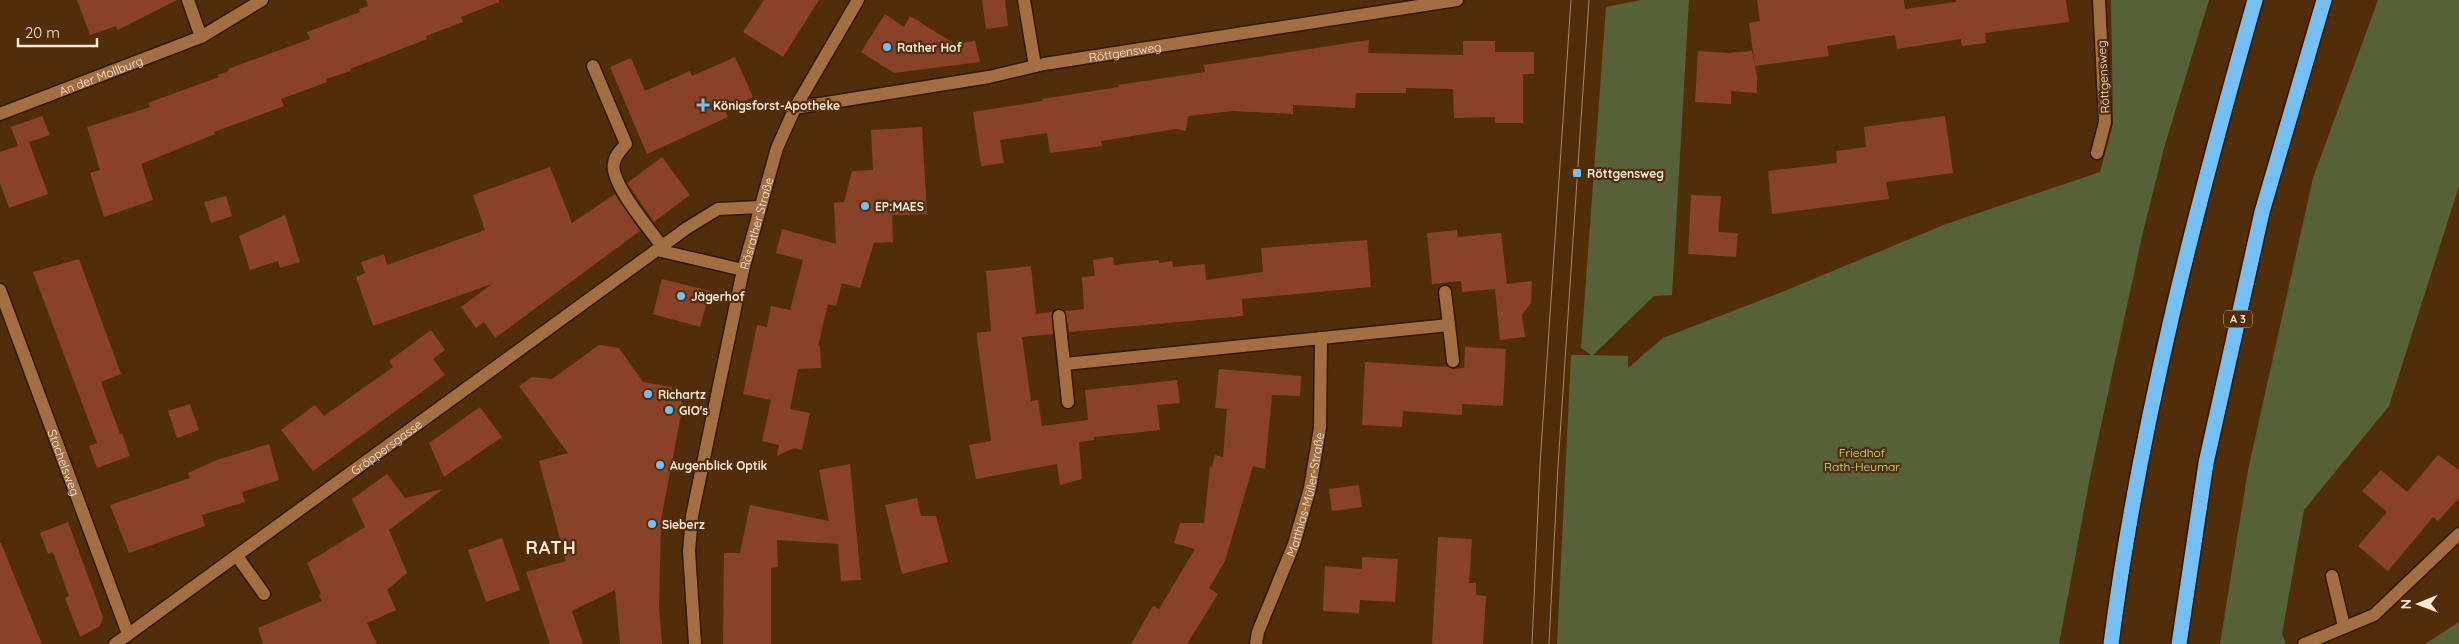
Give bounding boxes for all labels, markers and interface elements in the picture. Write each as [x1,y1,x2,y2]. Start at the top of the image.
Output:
scale bar [18,15,96,47]
text: 20 m [25,23,60,42]
street label: Röttgensweg [1088,38,1162,64]
place label: Rather Hof [897,40,963,55]
street label: Röttgensweg [2094,40,2112,114]
marker: Rather Hof [881,41,893,53]
street label: An der Mollburg [57,52,145,98]
place label: Königsforst-Apotheke [713,98,840,113]
marker: Königsforst-Apotheke [697,99,709,111]
place label: Röttgensweg [1587,166,1664,181]
marker: Röttgensweg [1571,167,1583,179]
street label: Rösrather Straße [736,175,776,271]
place label: EP:MAES [875,199,924,214]
marker: EP:MAES [859,200,871,212]
place label: Jägerhof [691,289,745,304]
marker: Jägerhof [675,290,687,302]
road number: A 3 [2224,310,2252,328]
place label: Richartz [658,387,706,402]
marker: Richartz [642,388,654,400]
place label: GIO's [679,403,708,418]
marker: GIO's [663,404,675,416]
street label: Gröppersgasse [347,416,425,478]
street label: Stachelsweg [45,427,83,498]
street label: Matthias-Müller-Straße [1282,431,1327,559]
park label: Friedhof Rath-Heumar [1824,445,1900,474]
place label: Augenblick Optik [670,458,768,473]
marker: Augenblick Optik [654,459,666,471]
place label: Sieberz [662,517,705,532]
marker: Sieberz [646,518,658,530]
district label: RATH [525,536,577,559]
north arrow [2394,579,2444,629]
text: N [2397,599,2415,610]

